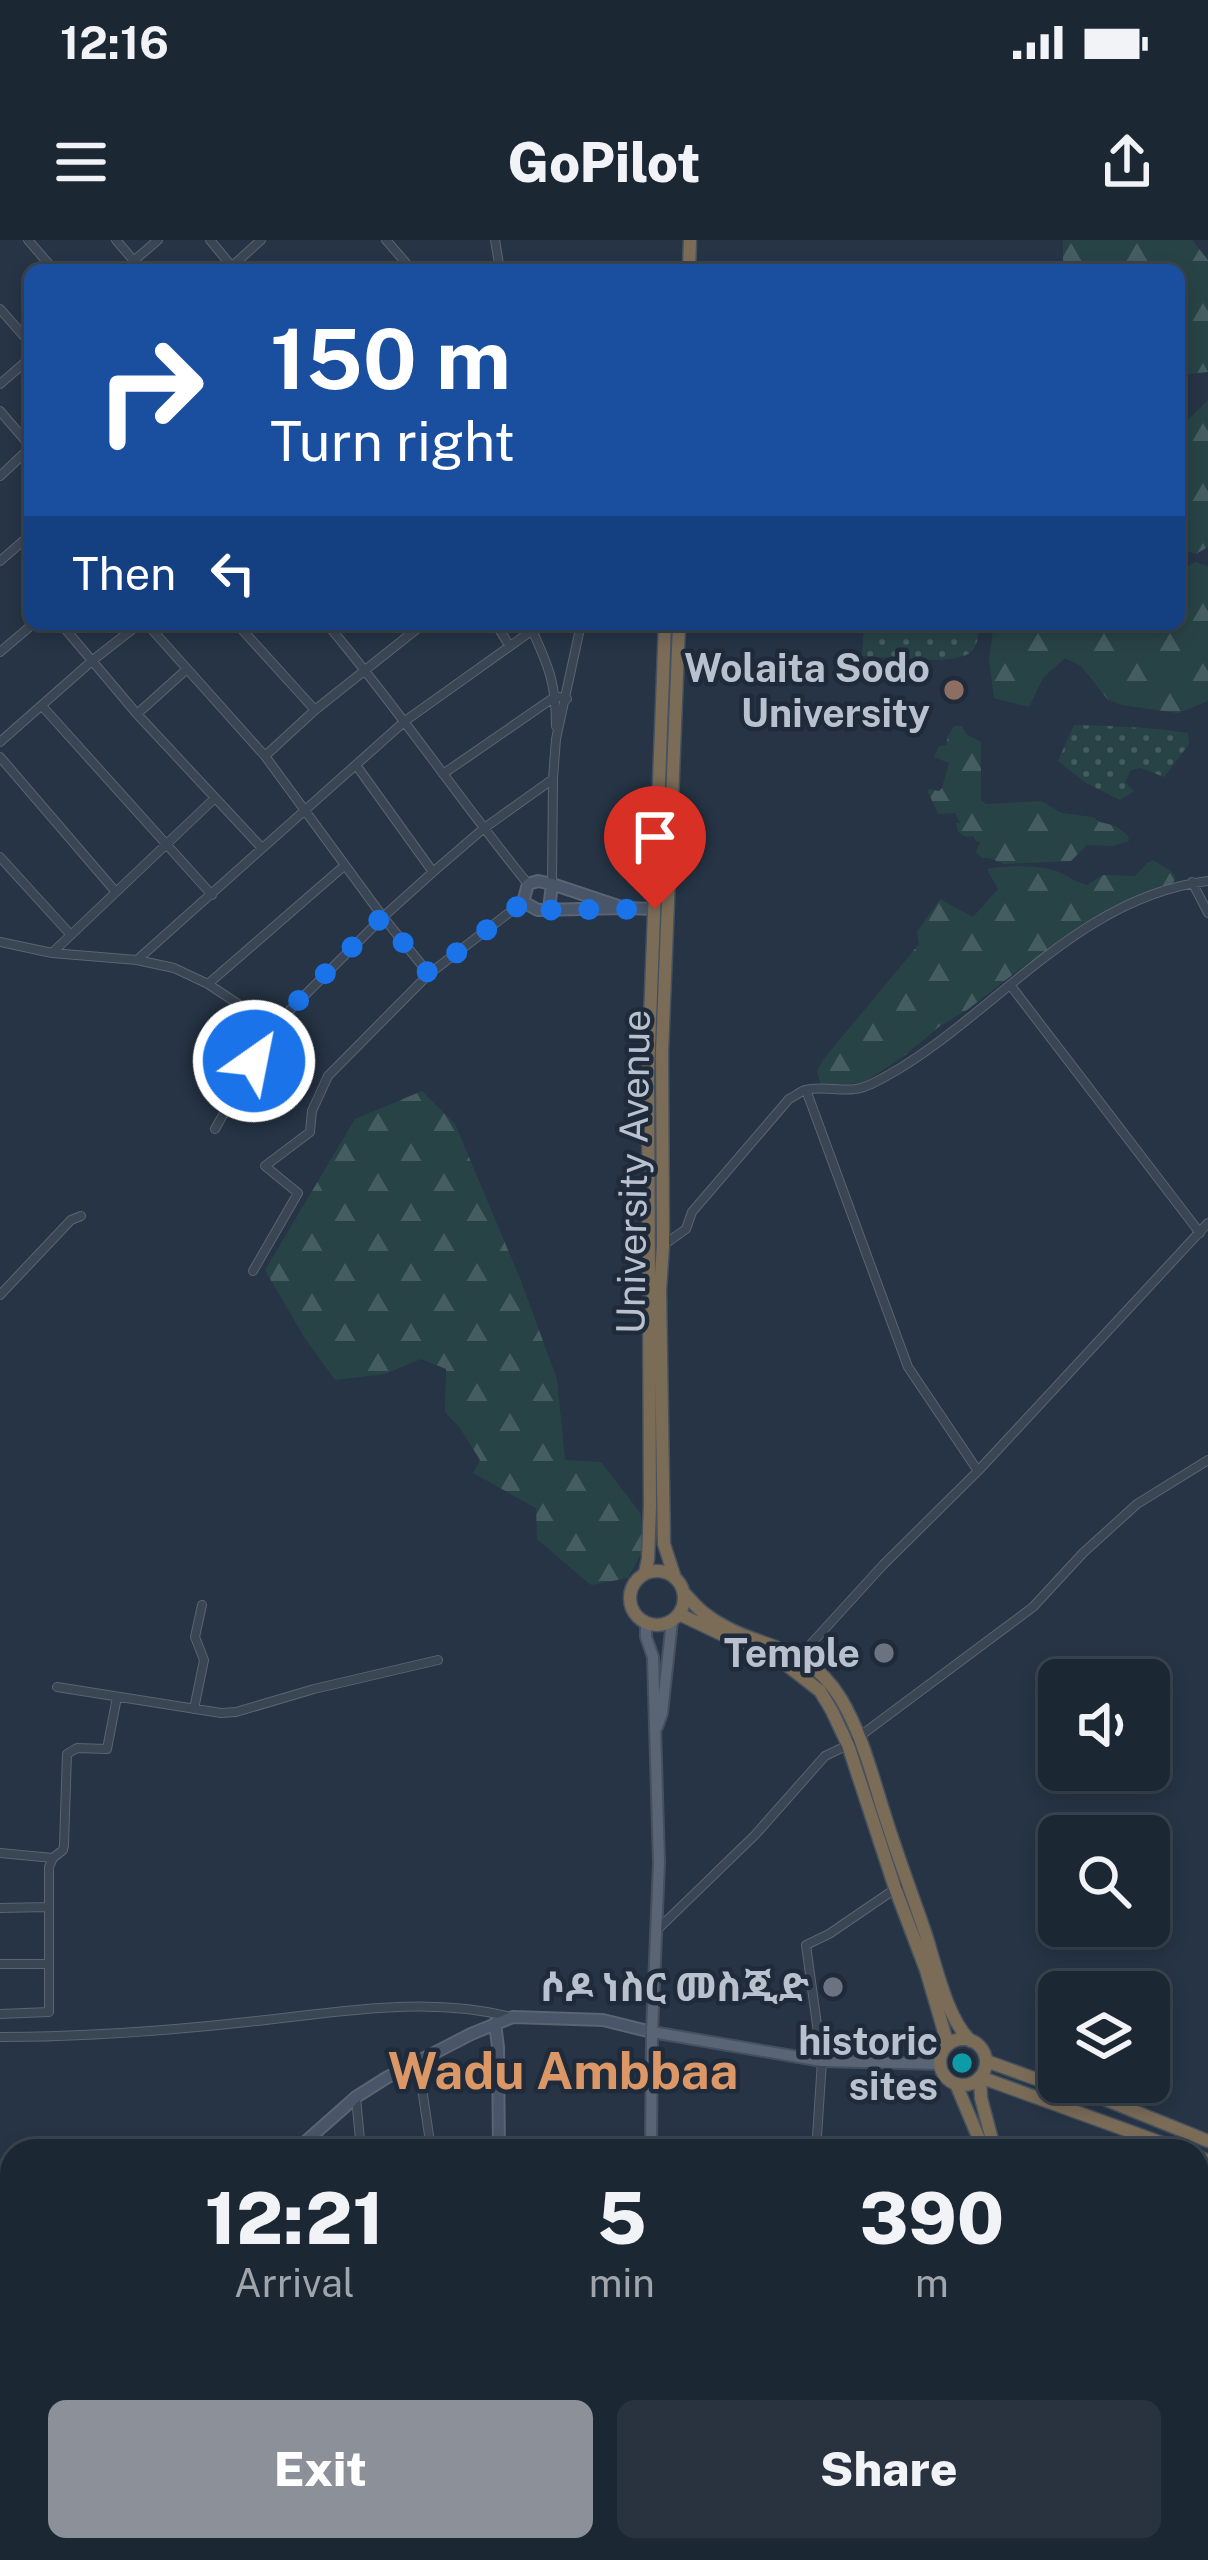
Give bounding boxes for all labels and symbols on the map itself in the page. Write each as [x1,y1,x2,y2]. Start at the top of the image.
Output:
place label: Wolaita Sodo University [684,645,930,736]
marker: Wolaita Sodo University [941,677,967,703]
pin [604,786,706,909]
position arrow [191,998,317,1124]
street label: University Avenue [607,1009,659,1335]
place label: Temple [724,1630,860,1676]
marker: Temple [871,1640,897,1666]
place label: ሶዶ ነስር መስጂድ [540,1964,809,2010]
marker: ሶዶ ነስር መስጂድ [820,1974,846,2000]
place label: historic sites [798,2018,938,2109]
district label: Wadu Ambbaa [388,2041,738,2100]
marker: historic sites [949,2050,975,2076]

